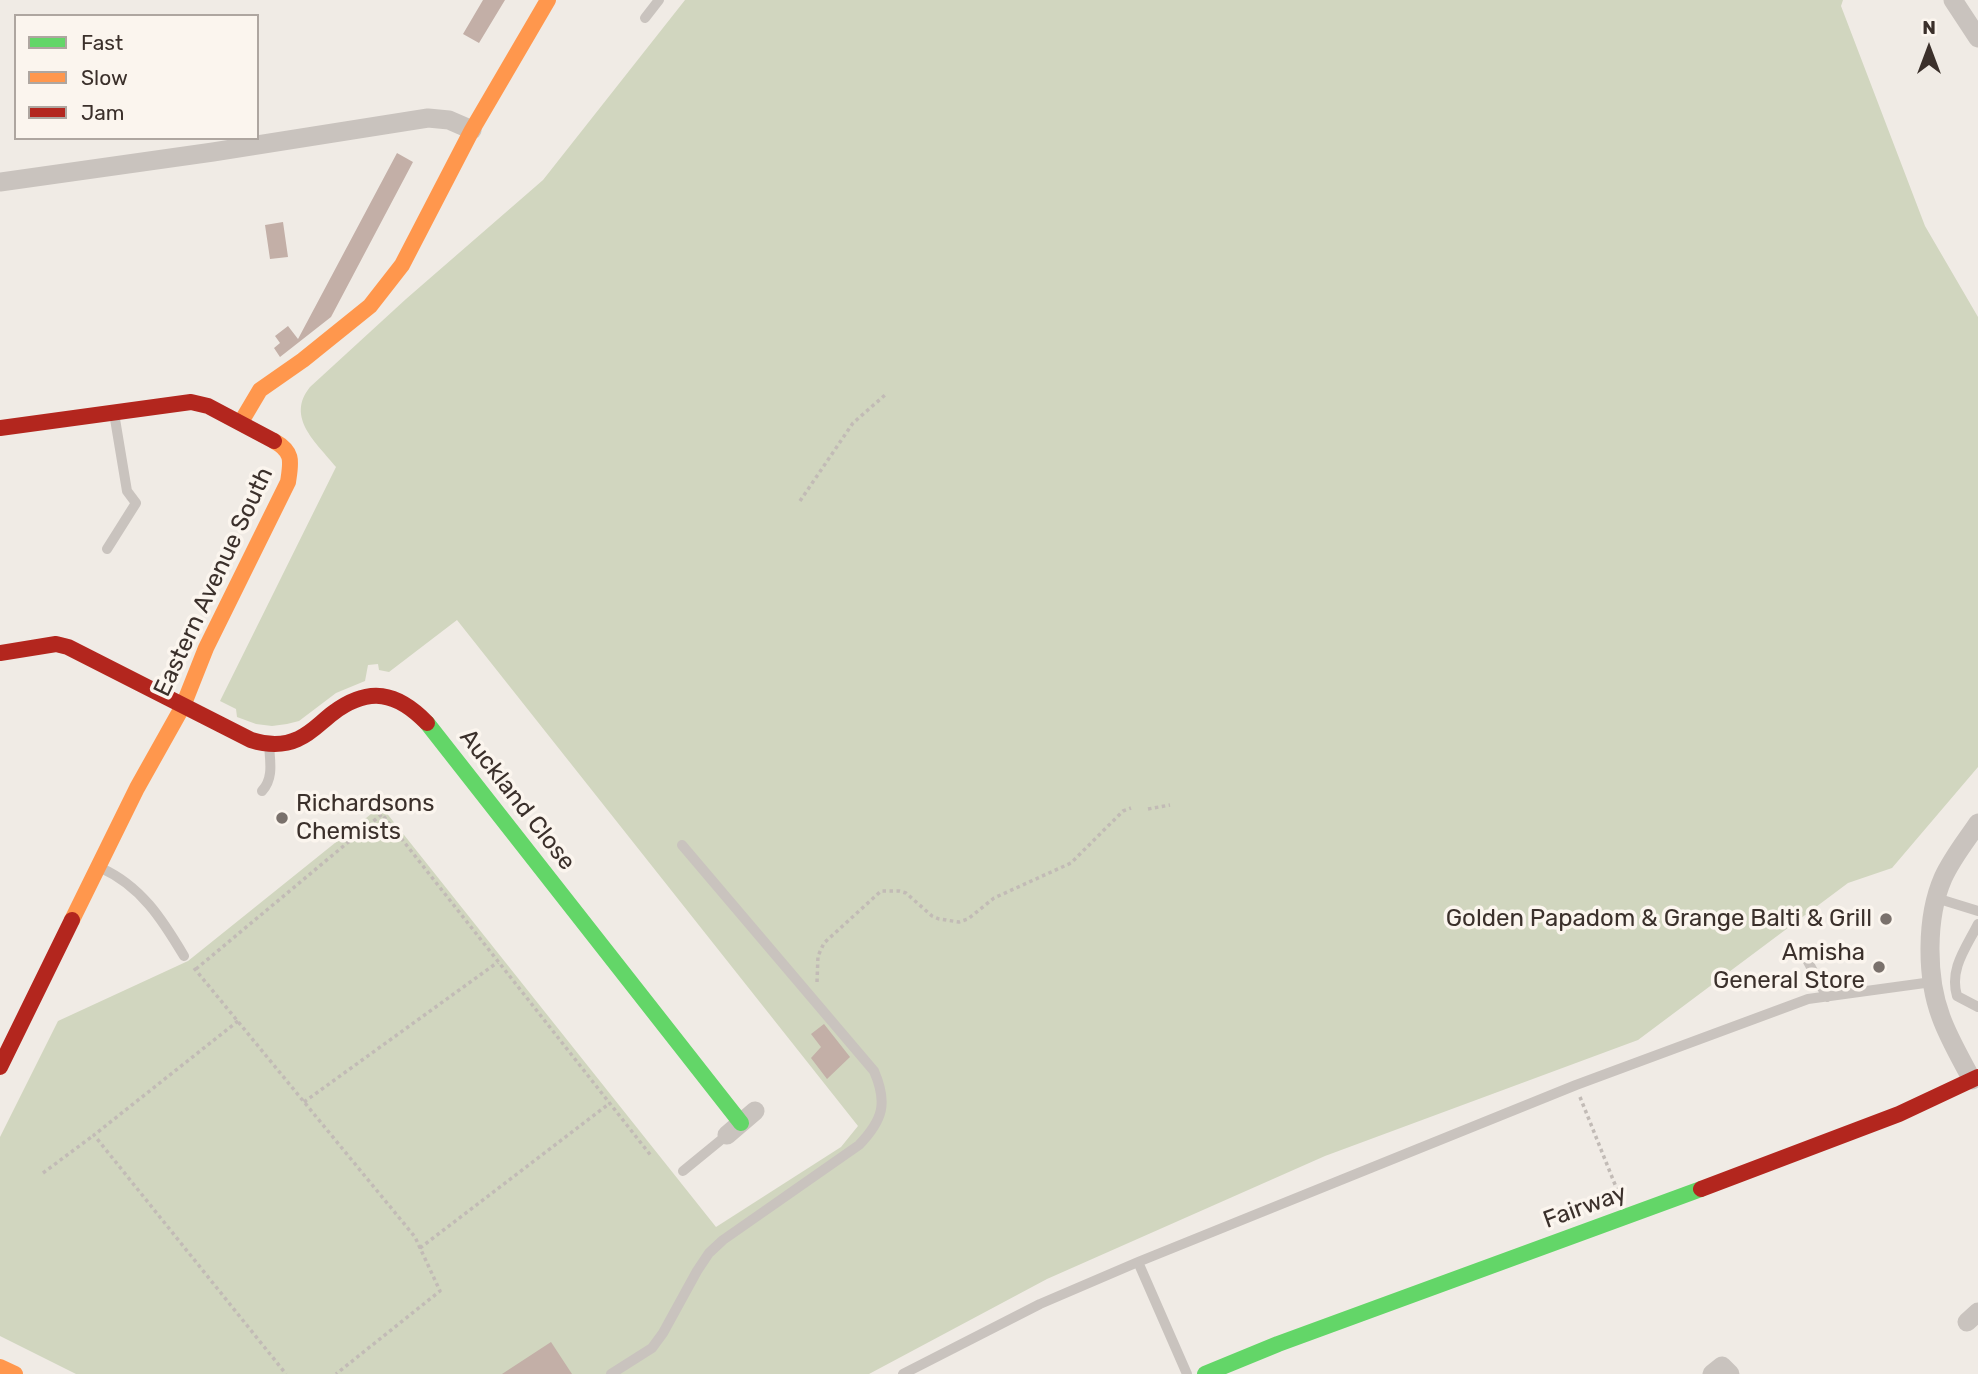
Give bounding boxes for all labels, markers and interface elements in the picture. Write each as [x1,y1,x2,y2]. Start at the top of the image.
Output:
legend [14,14,259,140]
north arrow [1894,14,1964,84]
text: N [1922,16,1936,39]
text: Fast [81,30,123,55]
text: Slow [81,65,128,90]
text: Jam [81,100,125,125]
street label: Eastern Avenue South [148,463,280,701]
street label: Auckland Close [453,724,581,876]
place label: Richardsons Chemists [296,790,435,846]
marker: Richardsons Chemists [274,810,290,826]
place label: Golden Papadom & Grange Balti & Grill [1446,905,1872,933]
marker: Golden Papadom & Grange Balti & Grill [1878,911,1894,927]
place label: Amisha General Store [1713,939,1865,995]
marker: Amisha General Store [1871,959,1887,975]
street label: Fairway [1539,1179,1631,1235]

